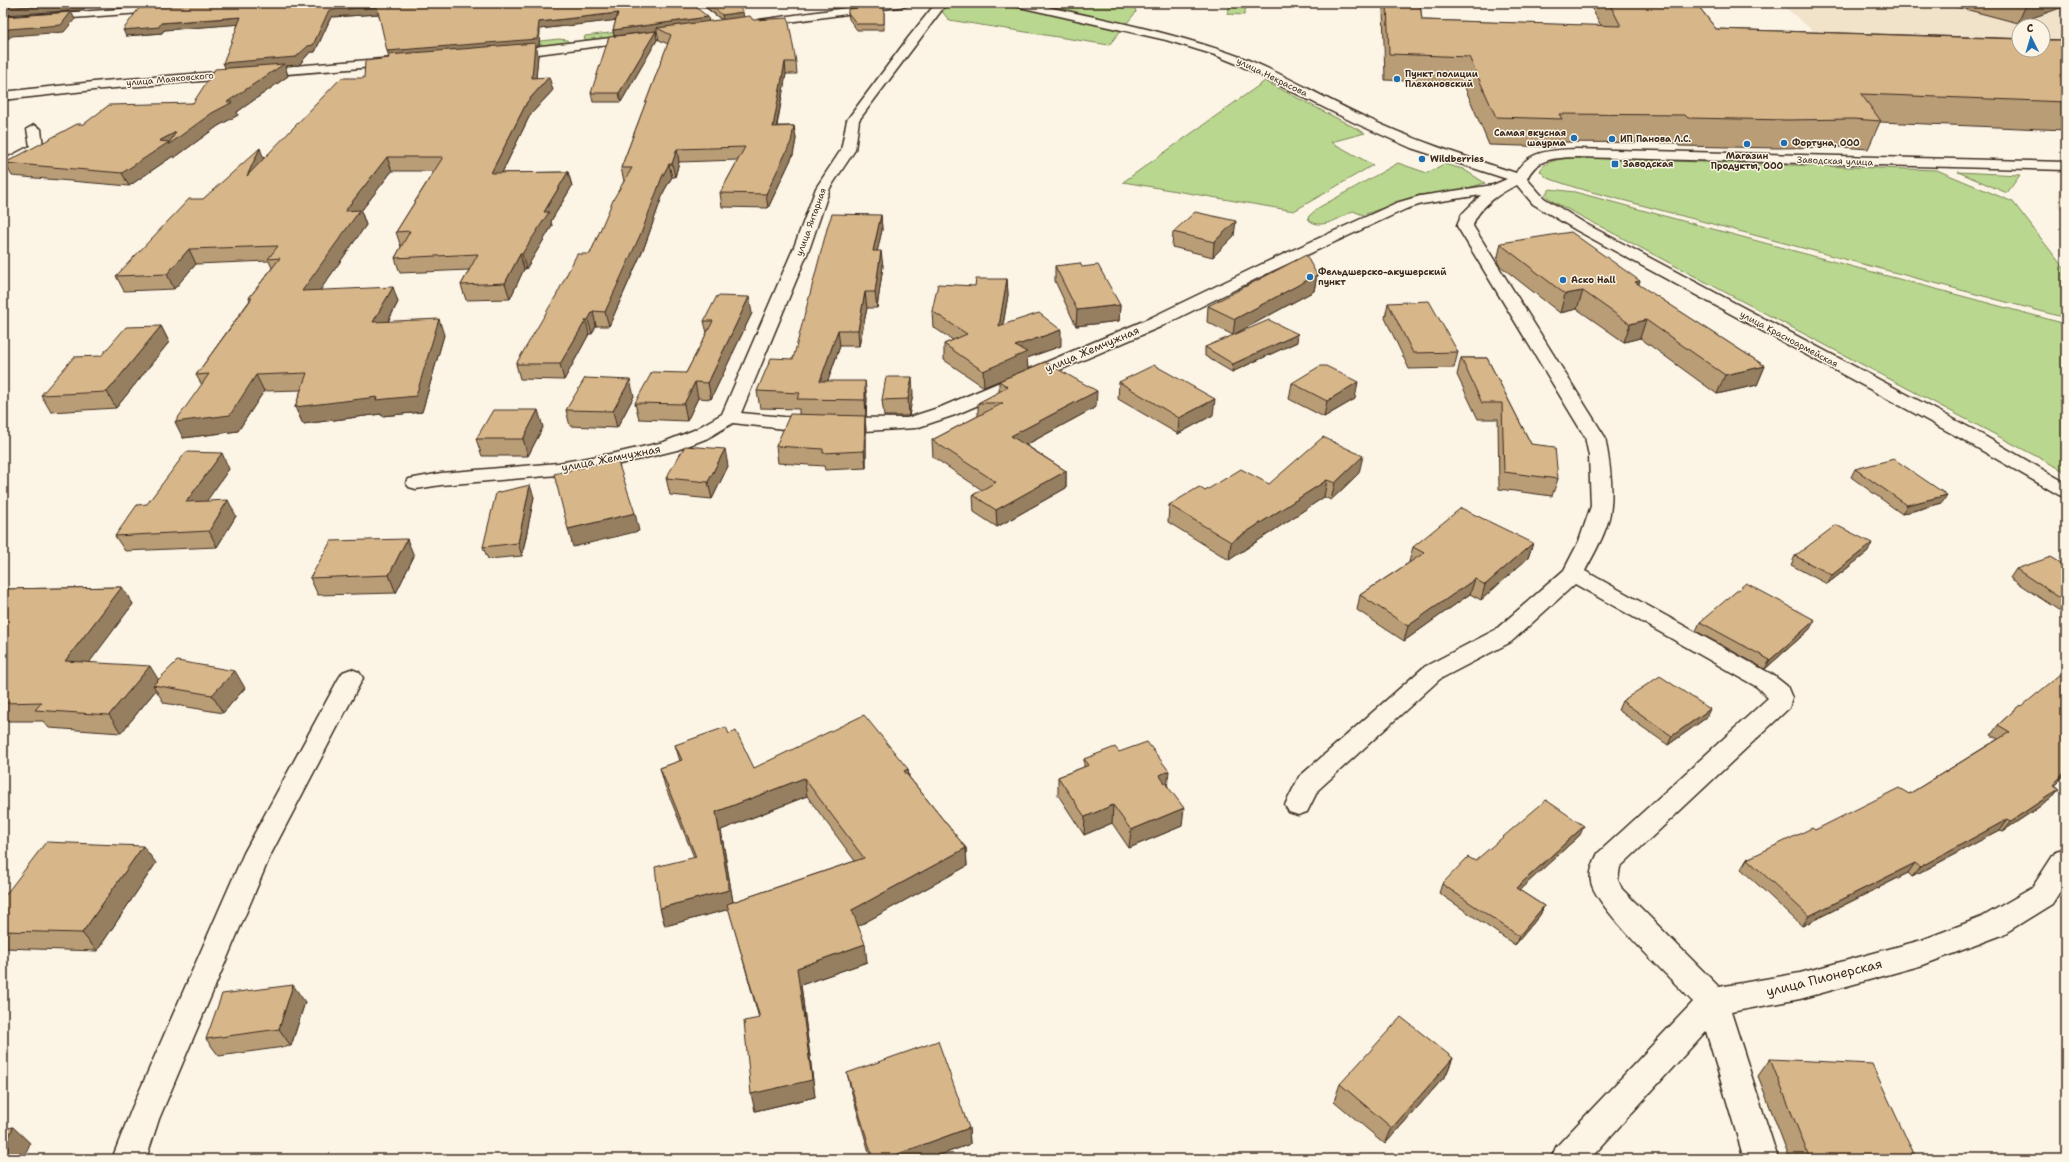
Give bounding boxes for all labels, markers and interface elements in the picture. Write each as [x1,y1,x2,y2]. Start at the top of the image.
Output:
north arrow [2011,18,2051,58]
text: С [2026,21,2034,36]
street label: улица Некрасова [1235,55,1310,100]
place label: Пункт полиции Плехановский [1405,68,1479,90]
street label: улица Маяковского [126,69,214,89]
marker: Пункт полиции Плехановский [1392,74,1402,84]
place label: Самая вкусная шаурма [1494,127,1567,149]
marker: Самая вкусная шаурма [1569,133,1579,143]
place label: ИП Панова Л.С. [1620,133,1691,145]
marker: ИП Панова Л.С. [1607,134,1617,144]
place label: Фортуна, ООО [1792,137,1860,149]
marker: Фортуна, ООО [1779,138,1789,148]
marker: Магазин Продукты, ООО [1742,139,1752,149]
place label: Магазин Продукты, ООО [1711,150,1784,172]
place label: Wildberries [1430,153,1484,165]
marker: Wildberries [1417,154,1427,164]
street label: Заводская улица [1797,154,1874,168]
place label: Заводская [1623,158,1673,170]
marker: Заводская [1610,159,1620,169]
street label: улица Янтарная [793,186,829,258]
place label: Фельдшерско-акушерский пункт [1318,266,1447,288]
marker: Фельдшерско-акушерский пункт [1305,272,1315,282]
place label: Аско Hall [1571,274,1616,286]
marker: Аско Hall [1558,275,1568,285]
street label: улица Красноармейская [1738,308,1840,370]
street label: улица Жемчужная [1043,323,1142,376]
street label: улица Жемчужная [560,441,662,475]
street label: улица Пионерская [1764,955,1884,1000]

